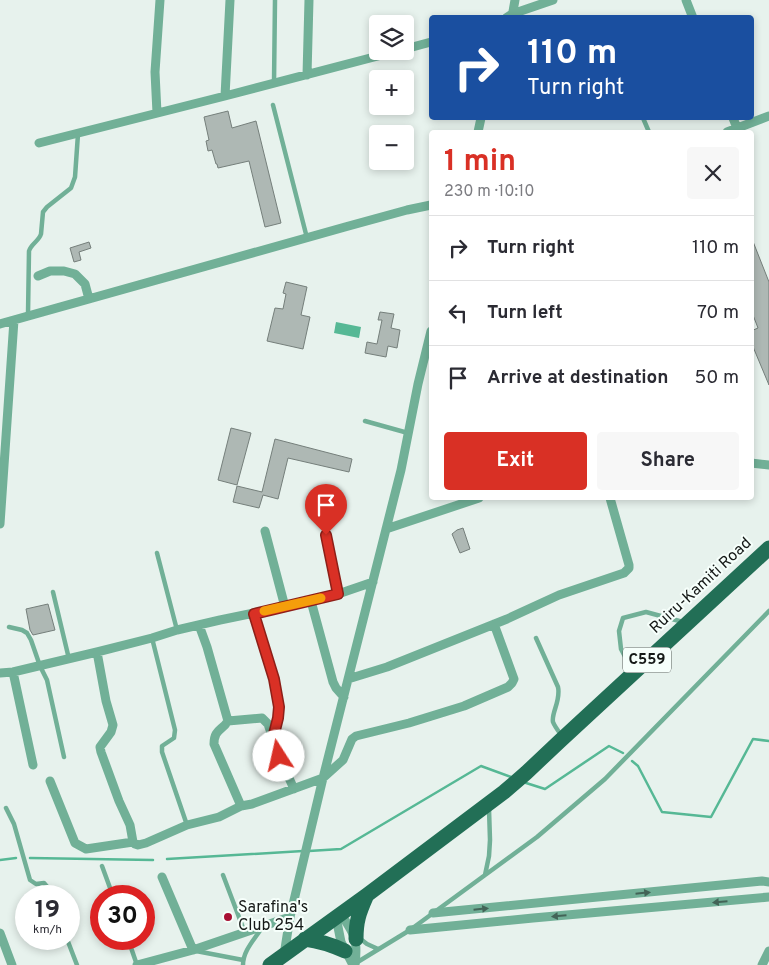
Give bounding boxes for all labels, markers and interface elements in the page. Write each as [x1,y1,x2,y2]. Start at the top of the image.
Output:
map controls [369,15,414,170]
button: layers [369,15,414,60]
text: 110 m [527,32,617,76]
icon: right [444,35,509,100]
button: + [369,70,414,115]
text: Turn right [527,75,624,102]
button: − [369,125,414,170]
text: 1 min [444,144,516,181]
button: close [687,147,739,199]
text: 230 m · 10:10 [444,182,534,202]
icon: right [444,234,472,262]
text: Turn right [487,236,575,260]
text: 110 m [692,236,739,260]
icon: left [444,299,472,327]
text: Turn left [487,301,563,325]
text: 70 m [697,301,739,325]
icon: arrive [444,364,472,392]
text: Arrive at destination [487,366,668,390]
text: 50 m [694,366,739,390]
button: Exit [444,432,587,490]
button: Share [597,432,739,490]
pin [305,484,347,535]
icon: arrive [312,491,340,519]
street label: Ruiru-Kamiti Road [646,534,756,638]
road number: C559 [623,648,671,672]
position arrow [252,729,304,781]
speed limit sign: 30 [90,885,155,950]
one-way arrow [635,889,651,897]
text: 19 [35,895,60,927]
place label: Sarafina's Club 254 [238,898,308,936]
one-way arrow [712,898,728,906]
one-way arrow [473,905,489,913]
marker: Sarafina's Club 254 [222,911,234,923]
one-way arrow [550,912,566,920]
text: km/h [33,922,62,938]

